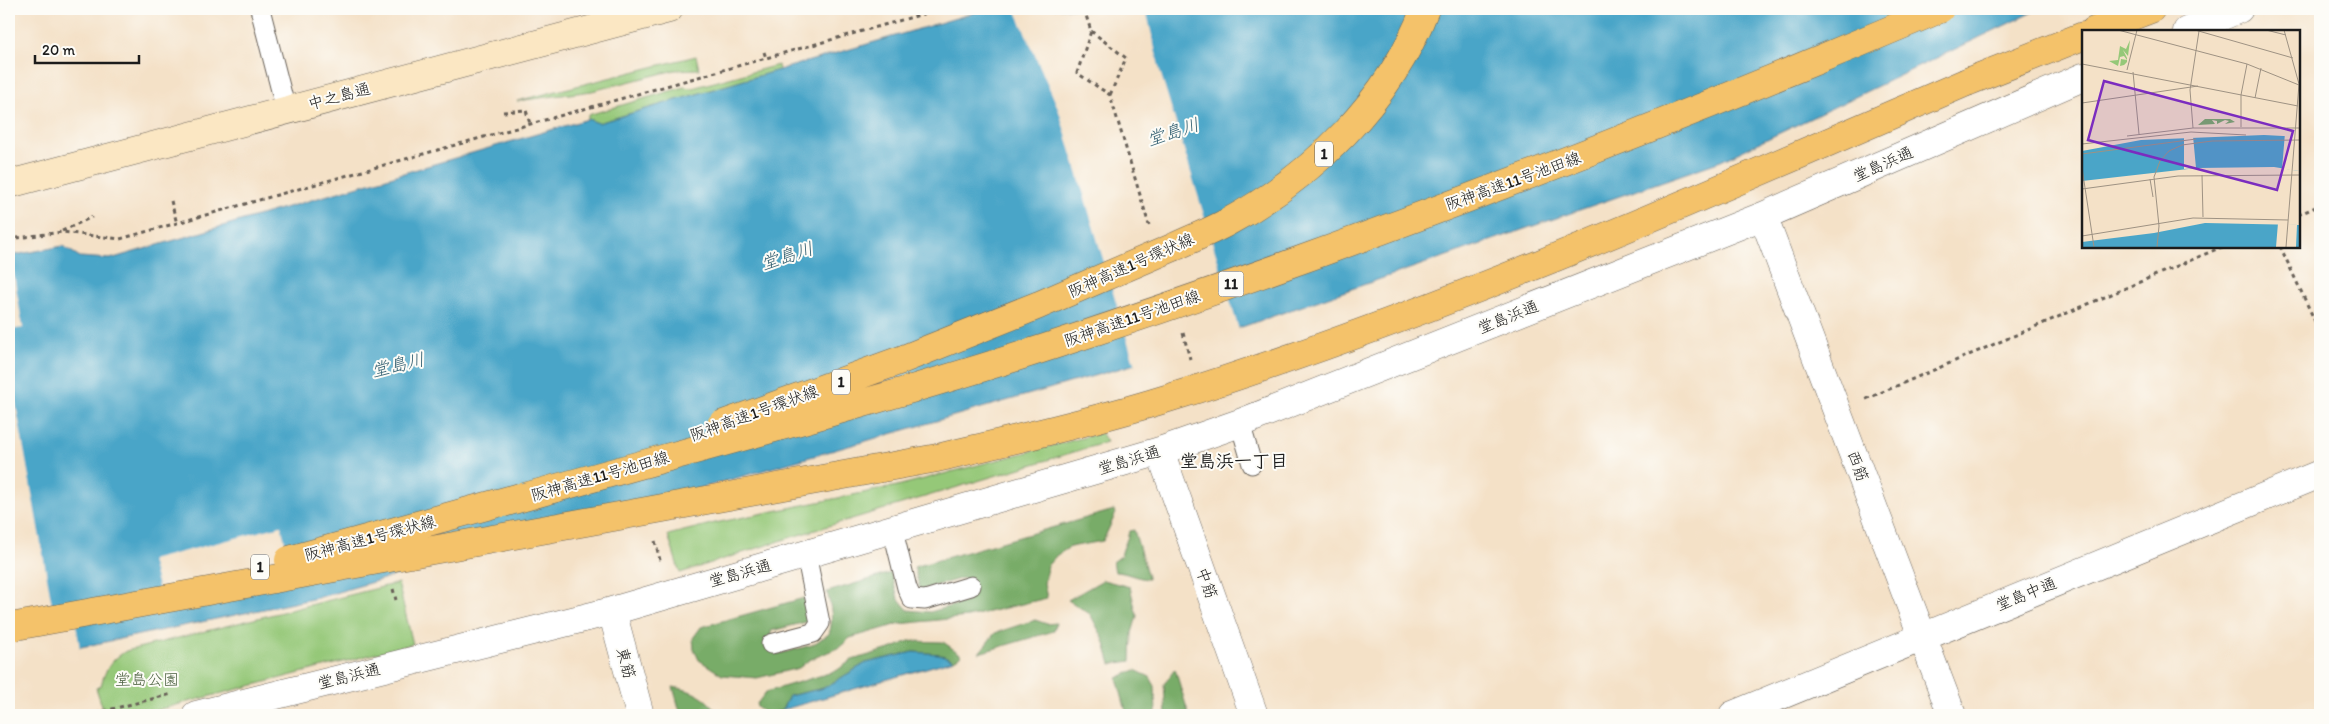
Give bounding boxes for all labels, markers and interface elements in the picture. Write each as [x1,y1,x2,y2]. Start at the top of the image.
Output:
inset map [2082,30,2299,248]
scale bar [35,32,139,64]
text: 20 m [42,41,76,59]
street label: 中之島通 [306,79,372,113]
water label: 堂島川 [1144,113,1202,151]
road number: 1 [1315,142,1333,166]
street label: 堂島浜通 [1850,142,1916,186]
street label: 阪神高速11号池田線 [1443,148,1583,214]
street label: 阪神高速1号環状線 [1065,229,1197,301]
water label: 堂島川 [758,237,816,275]
road number: 11 [1218,272,1244,296]
street label: 阪神高速11号池田線 [1061,286,1203,350]
street label: 堂島浜通 [1475,296,1541,338]
water label: 堂島川 [369,348,427,382]
road number: 1 [832,370,850,394]
street label: 阪神高速1号環状線 [687,381,821,445]
street label: 堂島浜通 [1096,442,1162,478]
street label: 阪神高速11号池田線 [529,447,671,505]
street label: 西筋 [1843,448,1873,484]
district label: 堂島浜一丁目 [1180,450,1288,472]
street label: 阪神高速1号環状線 [302,511,438,565]
road number: 1 [251,554,269,580]
street label: 堂島浜通 [707,555,773,591]
street label: 中筋 [1193,565,1221,601]
street label: 堂島中通 [1993,573,2059,615]
street label: 東筋 [613,645,639,681]
street label: 堂島浜通 [316,659,382,693]
park label: 堂島公園 [115,670,179,689]

